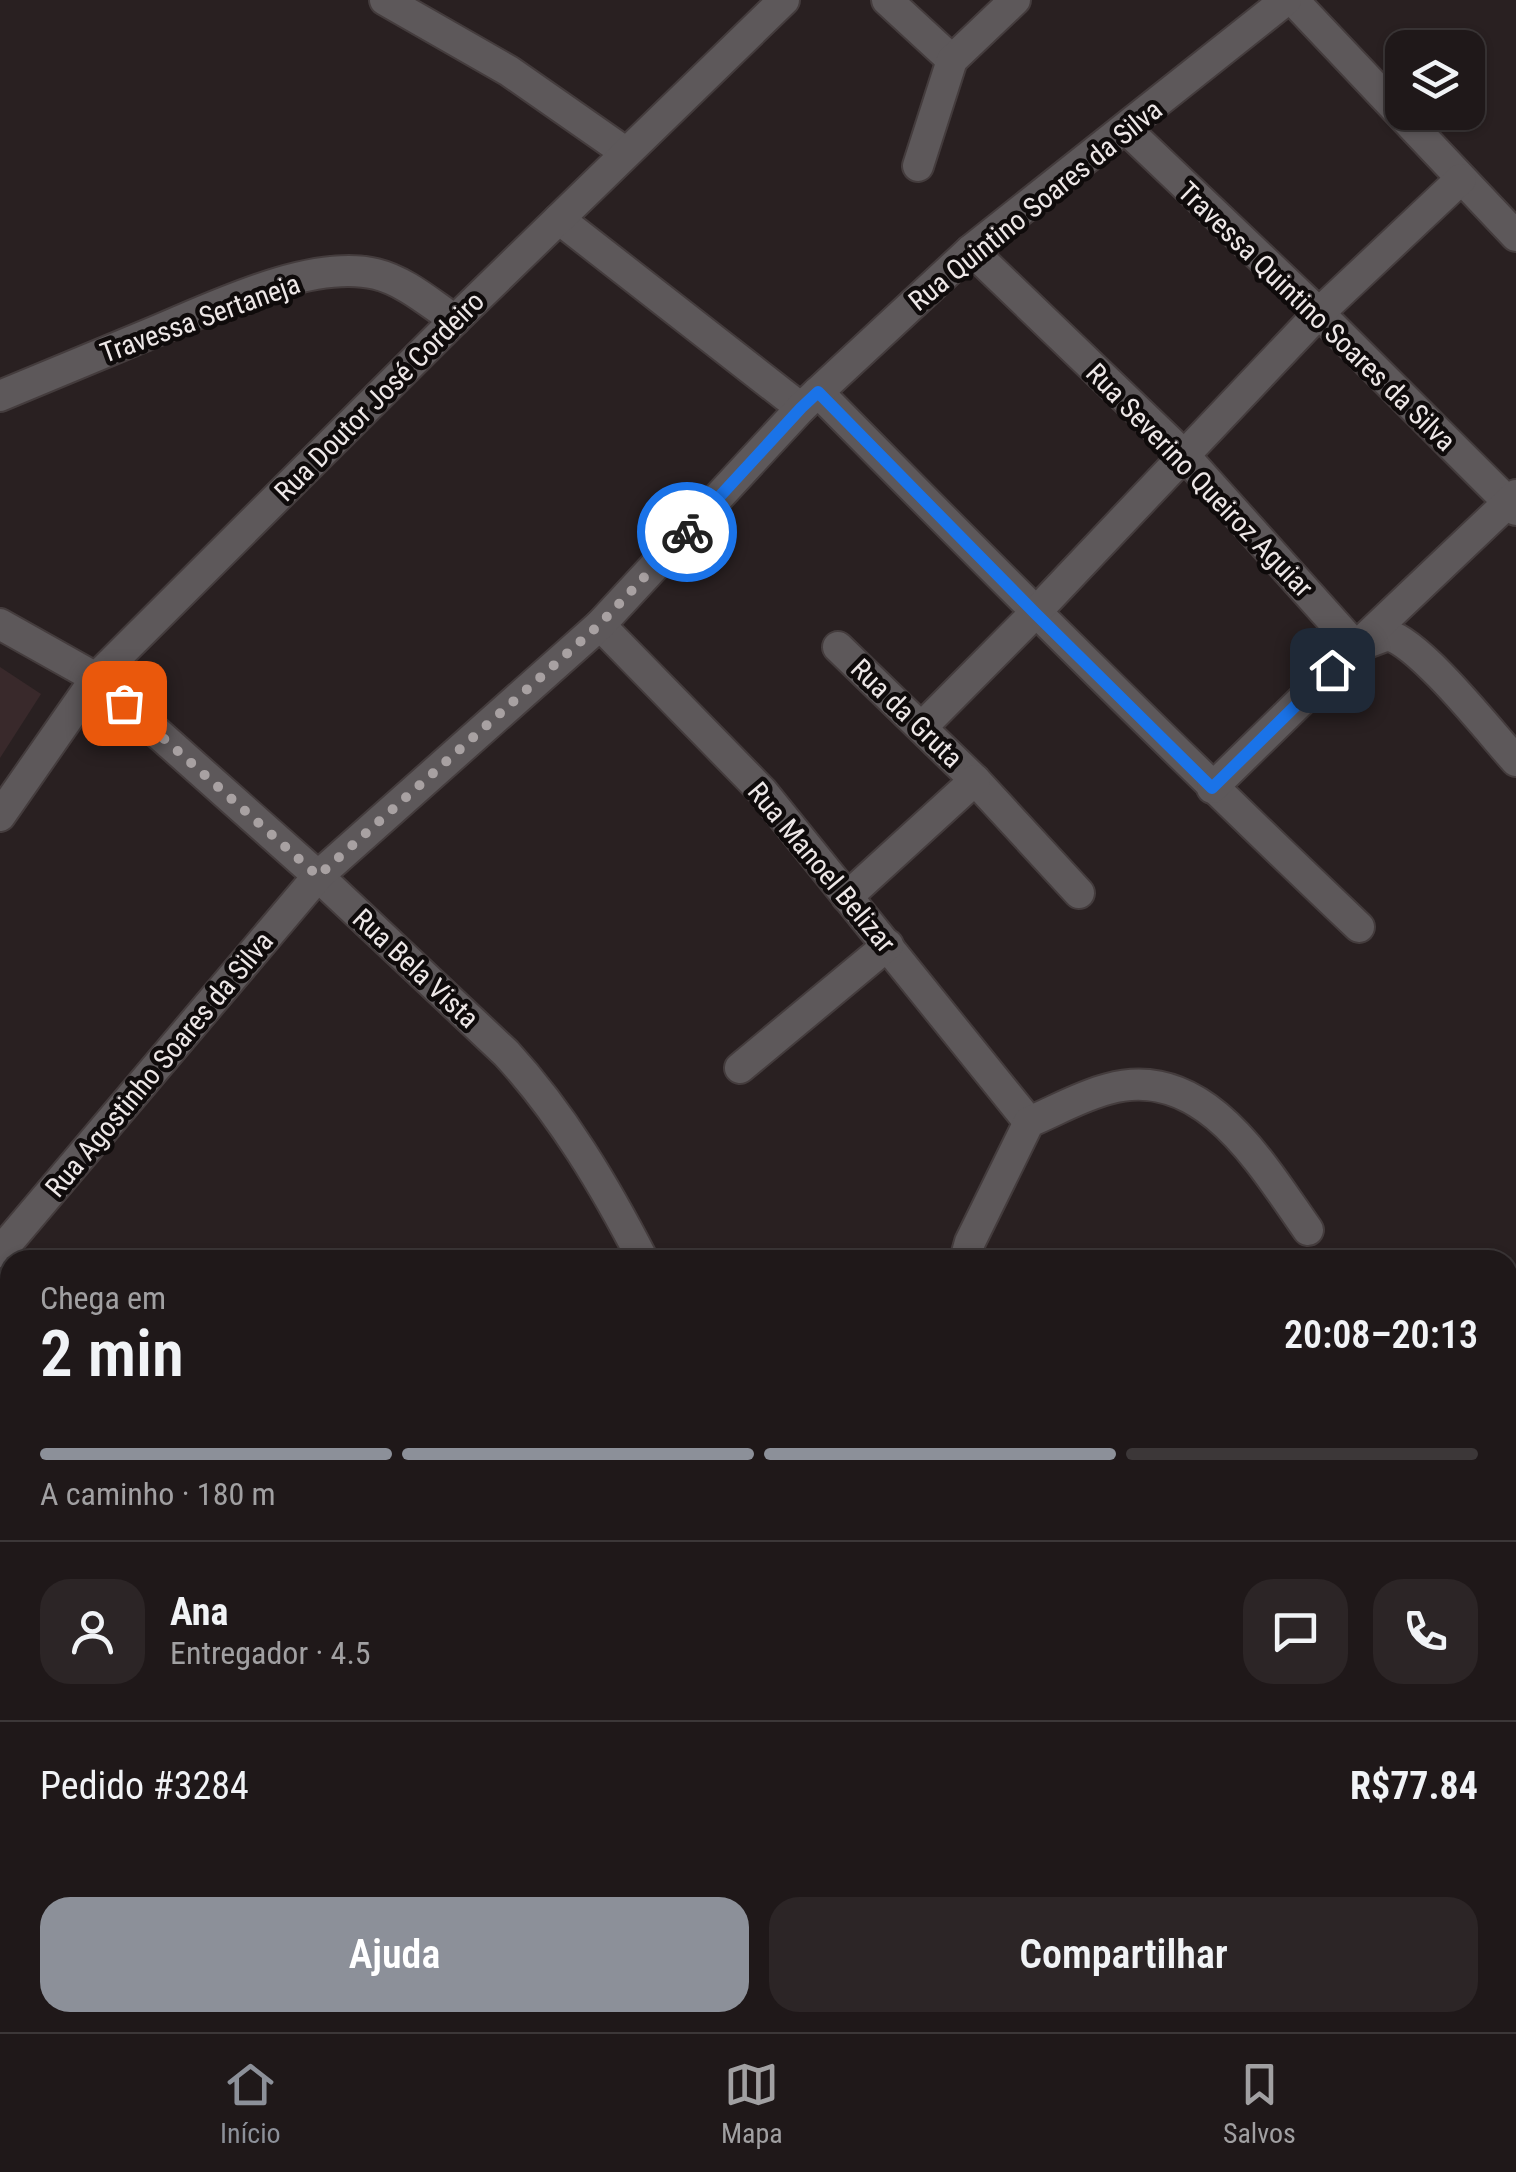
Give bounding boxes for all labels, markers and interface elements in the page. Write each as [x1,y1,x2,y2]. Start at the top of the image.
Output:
map controls [1385,30,1485,130]
button: layers [1385,30,1485,130]
street label: Rua Quintino Soares da Silva [902,93,1169,318]
street label: Travessa Quintino Soares da Silva [1171,175,1462,458]
street label: Travessa Sertaneja [96,267,304,370]
street label: Rua Doutor José Cordeiro [268,285,491,508]
street label: Rua Severino Queiroz Aguiar [1079,357,1320,604]
courier [637,482,737,582]
icon: bike [660,505,715,560]
pin [1290,628,1375,713]
icon: home [1305,643,1360,698]
street label: Rua da Gruta [844,652,969,775]
pin [82,661,167,746]
icon: bag [97,676,152,731]
street label: Rua Manoel Belizar [741,776,902,959]
street label: Rua Bela Vista [346,902,485,1035]
street label: Rua Agostinho Soares da Silva [39,925,280,1204]
text: Chega em [40,1279,166,1317]
text: 20:08–20:13 [1284,1313,1478,1357]
text: 2 min [40,1316,184,1392]
text: A caminho · 180 m [40,1475,276,1513]
button: person [40,1579,145,1684]
button: chat [1243,1579,1348,1684]
button: phone [1373,1579,1478,1684]
text: Ana [170,1590,228,1634]
text: Entregador · 4.5 [170,1634,371,1672]
text: Pedido #3284 [40,1764,249,1808]
text: R$77.84 [1350,1764,1478,1808]
button: Ajuda [40,1897,749,2012]
button: Compartilhar [769,1897,1478,2012]
tab: Início [220,2057,281,2150]
tab: Mapa [721,2057,783,2150]
tab: Salvos [1223,2057,1296,2150]

